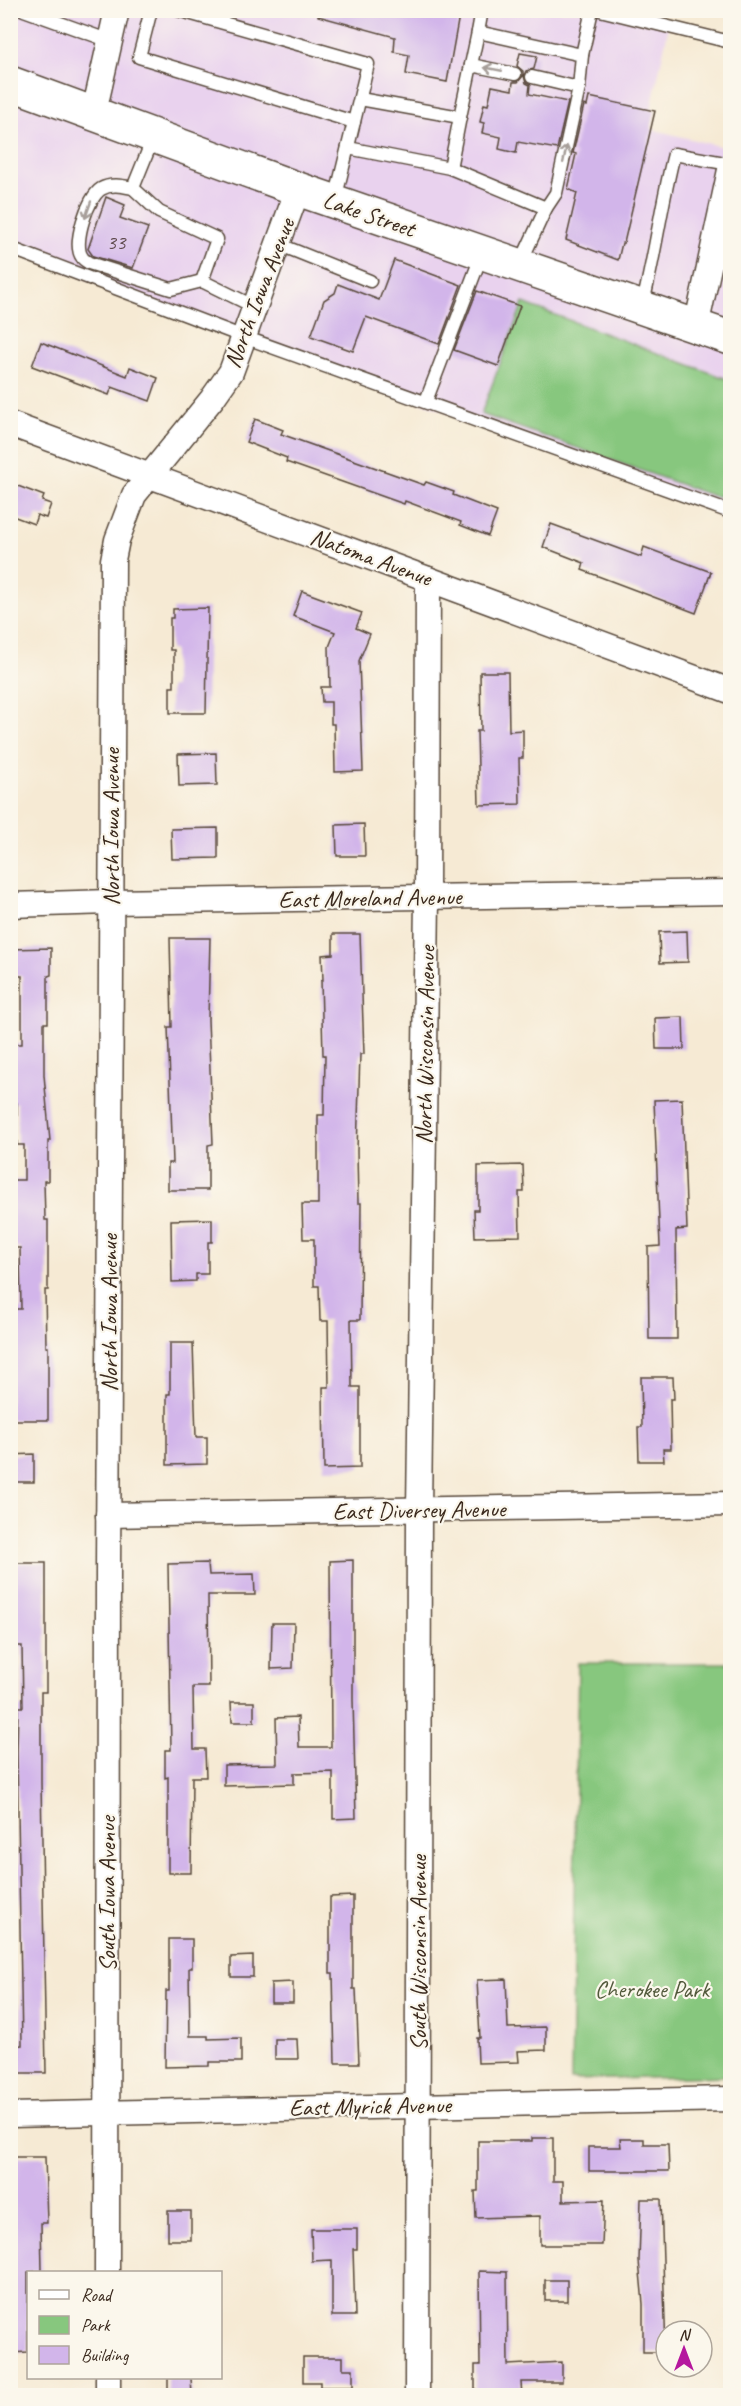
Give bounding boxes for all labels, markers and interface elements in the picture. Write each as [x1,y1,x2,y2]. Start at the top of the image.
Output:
one-way arrow [484,63,504,74]
one-way arrow [560,145,572,164]
street label: Lake Street [319,184,421,244]
one-way arrow [81,200,92,219]
street label: North Iowa Avenue [217,212,302,372]
house number: 33 [107,229,127,255]
street label: Natoma Avenue [306,521,438,594]
street label: North Iowa Avenue [96,746,126,906]
street label: East Moreland Avenue [278,881,464,915]
street label: North Wisconsin Avenue [408,943,442,1144]
street label: North Iowa Avenue [94,1232,124,1392]
street label: East Diversey Avenue [332,1493,508,1527]
street label: South Iowa Avenue [92,1814,122,1972]
street label: South Wisconsin Avenue [403,1853,433,2051]
park label: Cherokee Park [595,1974,711,2004]
street label: East Myrick Avenue [289,2090,453,2122]
legend [27,2271,222,2379]
text: Road [81,2284,114,2306]
text: Park [81,2314,111,2336]
north arrow [654,2319,714,2379]
text: N [679,2325,692,2345]
text: Building [81,2344,130,2366]

